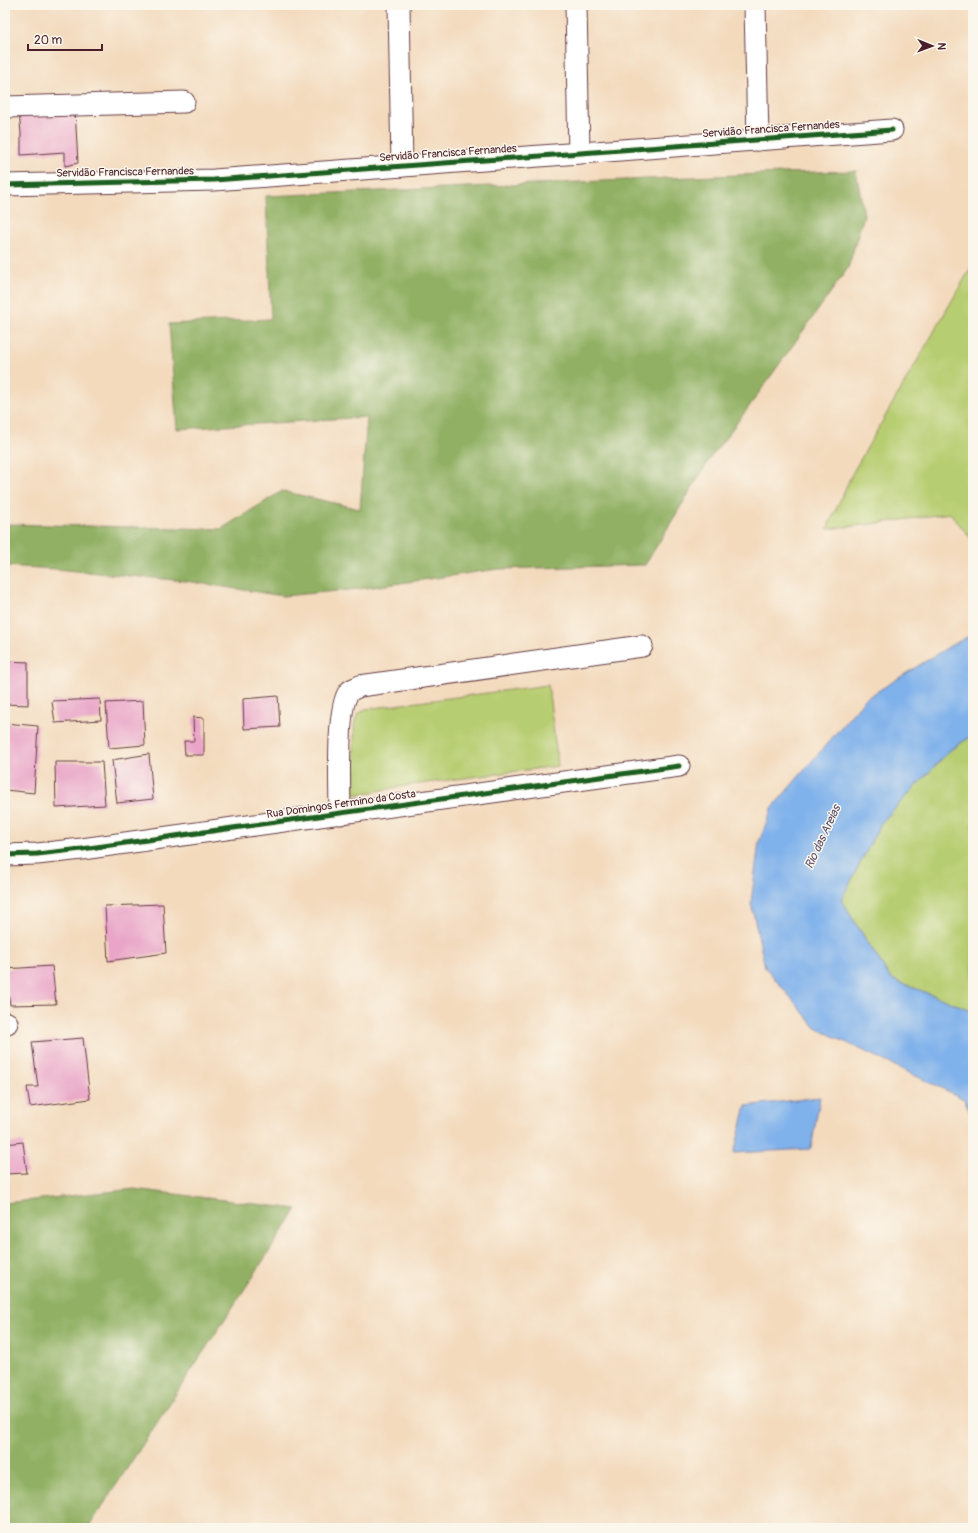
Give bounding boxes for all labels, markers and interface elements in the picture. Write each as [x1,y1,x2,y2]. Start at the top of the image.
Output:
scale bar [28,26,102,52]
north arrow [912,26,952,66]
text: 20 m [34,33,63,48]
text: N [935,42,948,51]
street label: Servidão Francisca Fernandes [702,118,840,140]
street label: Servidão Francisca Fernandes [379,142,517,164]
street label: Servidão Francisca Fernandes [56,164,194,180]
street label: Rua Domingos Fermino da Costa [266,787,416,821]
water label: Rio das Areias [802,801,845,871]

